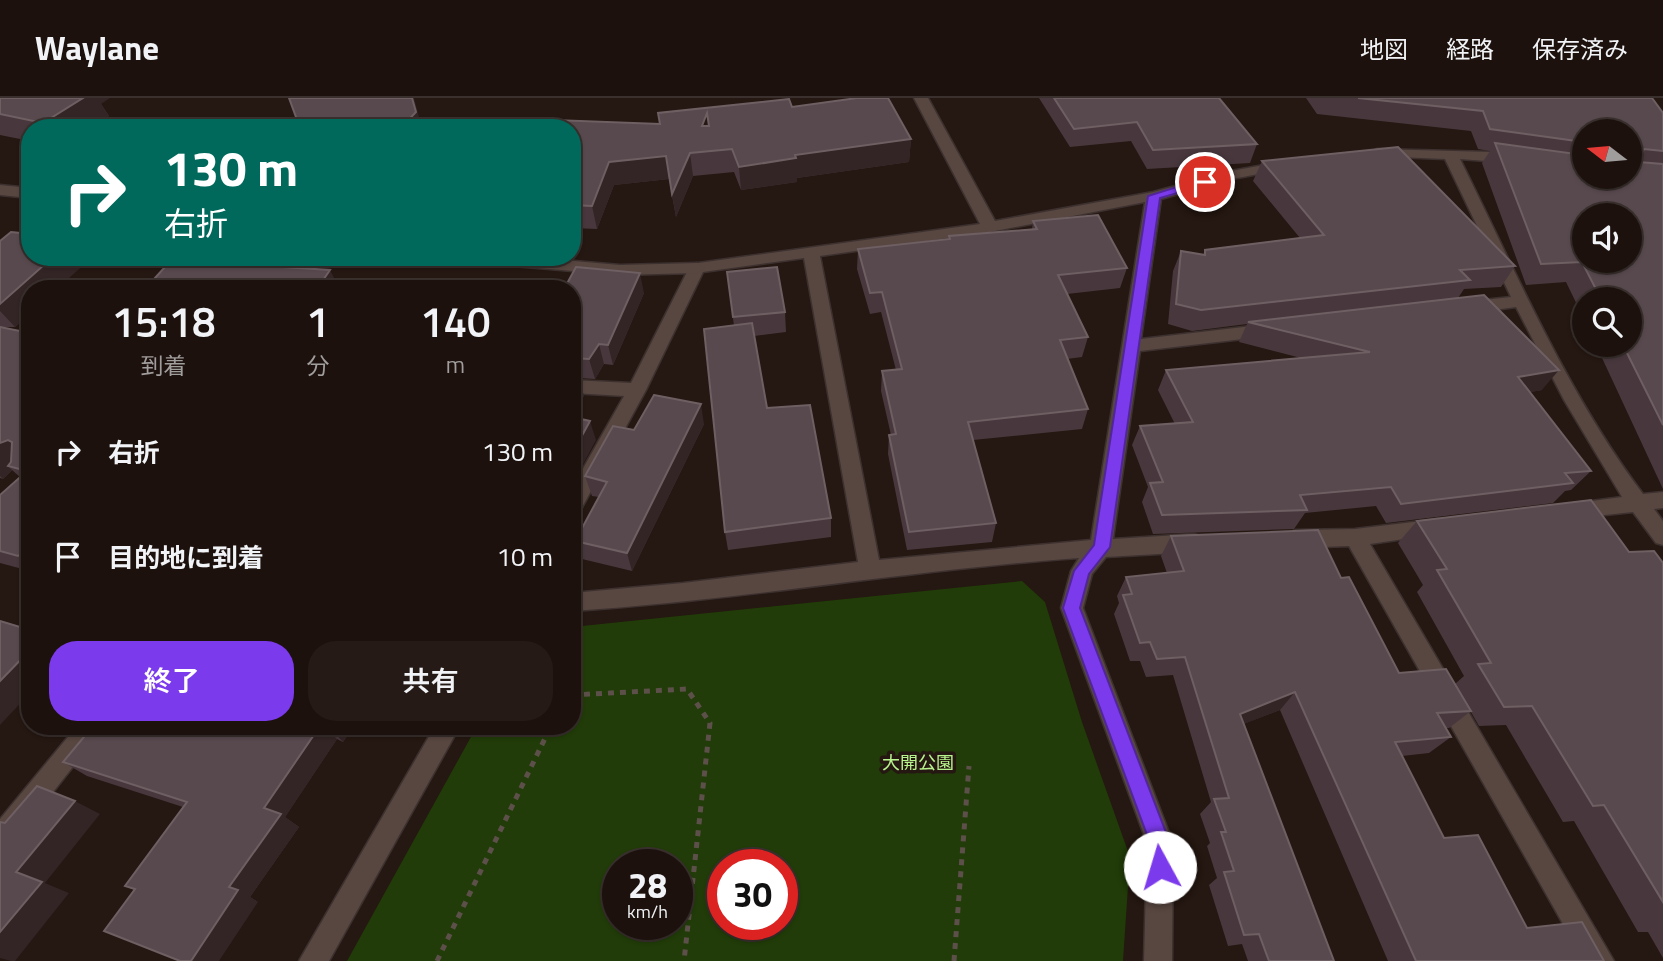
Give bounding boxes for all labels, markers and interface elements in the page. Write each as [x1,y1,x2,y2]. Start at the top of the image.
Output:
text: Waylane [35,23,159,73]
text: 地図 [1360,31,1408,67]
text: 経路 [1446,31,1494,67]
text: 保存済み [1532,31,1628,67]
north arrow [1572,119,1642,189]
map controls [1572,119,1642,357]
text: 130 m [164,130,298,205]
icon: right [49,147,140,238]
pin [1175,152,1235,212]
icon: arrive [1186,163,1224,201]
text: 右折 [164,199,228,247]
button: sound [1572,203,1642,273]
button: search [1572,287,1642,357]
text: 15:18 [111,289,216,353]
text: 1 [306,289,330,353]
text: 140 [420,289,491,353]
text: m [446,347,465,382]
text: 到着 [141,348,187,383]
text: 分 [306,348,329,383]
text: 130 m [482,432,553,471]
icon: right [49,433,87,471]
text: 右折 [108,433,160,472]
text: 10 m [496,537,553,576]
icon: arrive [49,538,87,576]
text: 目的地に到着 [108,538,264,577]
button: 終了 [49,641,294,721]
button: 共有 [308,641,553,721]
park label: 大開公園 [882,749,954,776]
position arrow [1123,830,1197,904]
speed limit sign: 30 [707,849,798,940]
text: 28 [628,858,667,912]
text: km/h [627,898,668,925]

